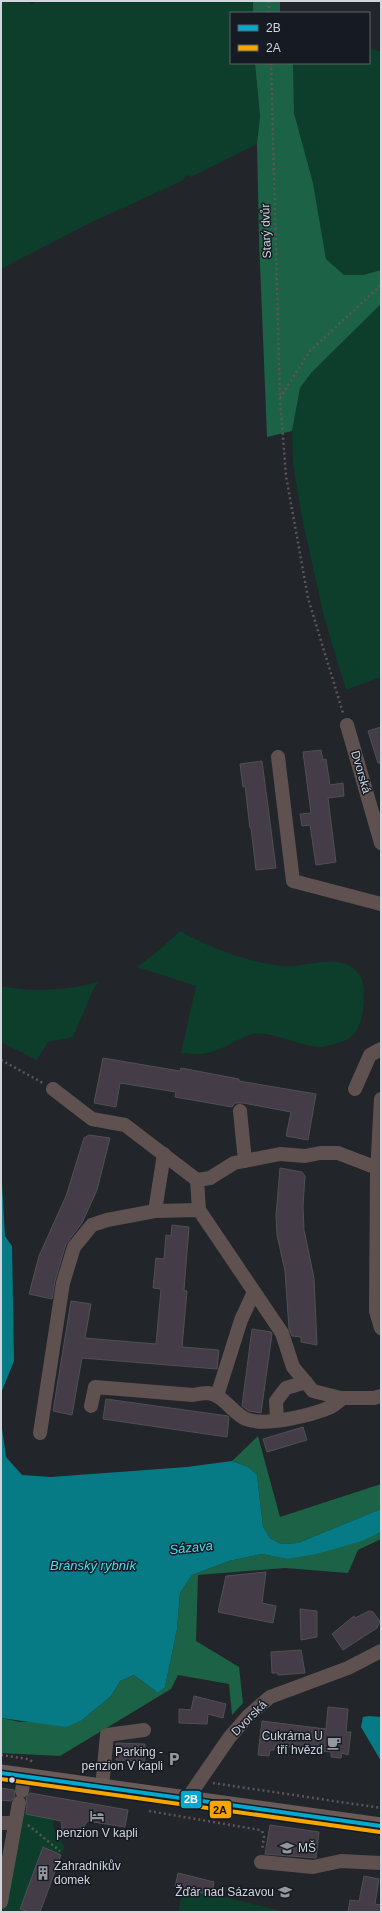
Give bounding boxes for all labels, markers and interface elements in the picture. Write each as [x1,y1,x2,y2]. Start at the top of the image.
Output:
legend [230,12,370,64]
text: 2B [266,21,281,35]
text: 2A [266,41,281,55]
street label: Starý dvůr [258,203,274,259]
street label: Dvorská [348,749,374,795]
water label: Sázava [169,1538,213,1557]
water label: Bránský rybník [50,1558,137,1573]
street label: Dvorská [228,1697,270,1739]
place label: Cukrárna U tří hvězd [262,1729,323,1757]
cafe icon: Cukrárna U tří hvězd [326,1735,342,1751]
place label: Parking - penzion V kapli [82,1745,163,1773]
parking icon: Parking - penzion V kapli [166,1751,182,1767]
unlabelled marker [7,1775,17,1785]
line badge: 2B [180,1790,202,1809]
text: 2B [184,1793,198,1805]
line badge: 2A [209,1800,232,1819]
text: 2A [213,1804,227,1816]
hotel icon: penzion V kapli [89,1808,105,1824]
place label: penzion V kapli [56,1826,138,1840]
school or university icon: MŠ [279,1840,295,1856]
place label: MŠ [298,1840,316,1855]
place label: Zahradníkův domek [54,1859,121,1887]
building icon: Zahradníkův domek [35,1865,51,1881]
place label: Žďár nad Sázavou [175,1884,274,1899]
school or university icon: Žďár nad Sázavou [277,1884,293,1900]

